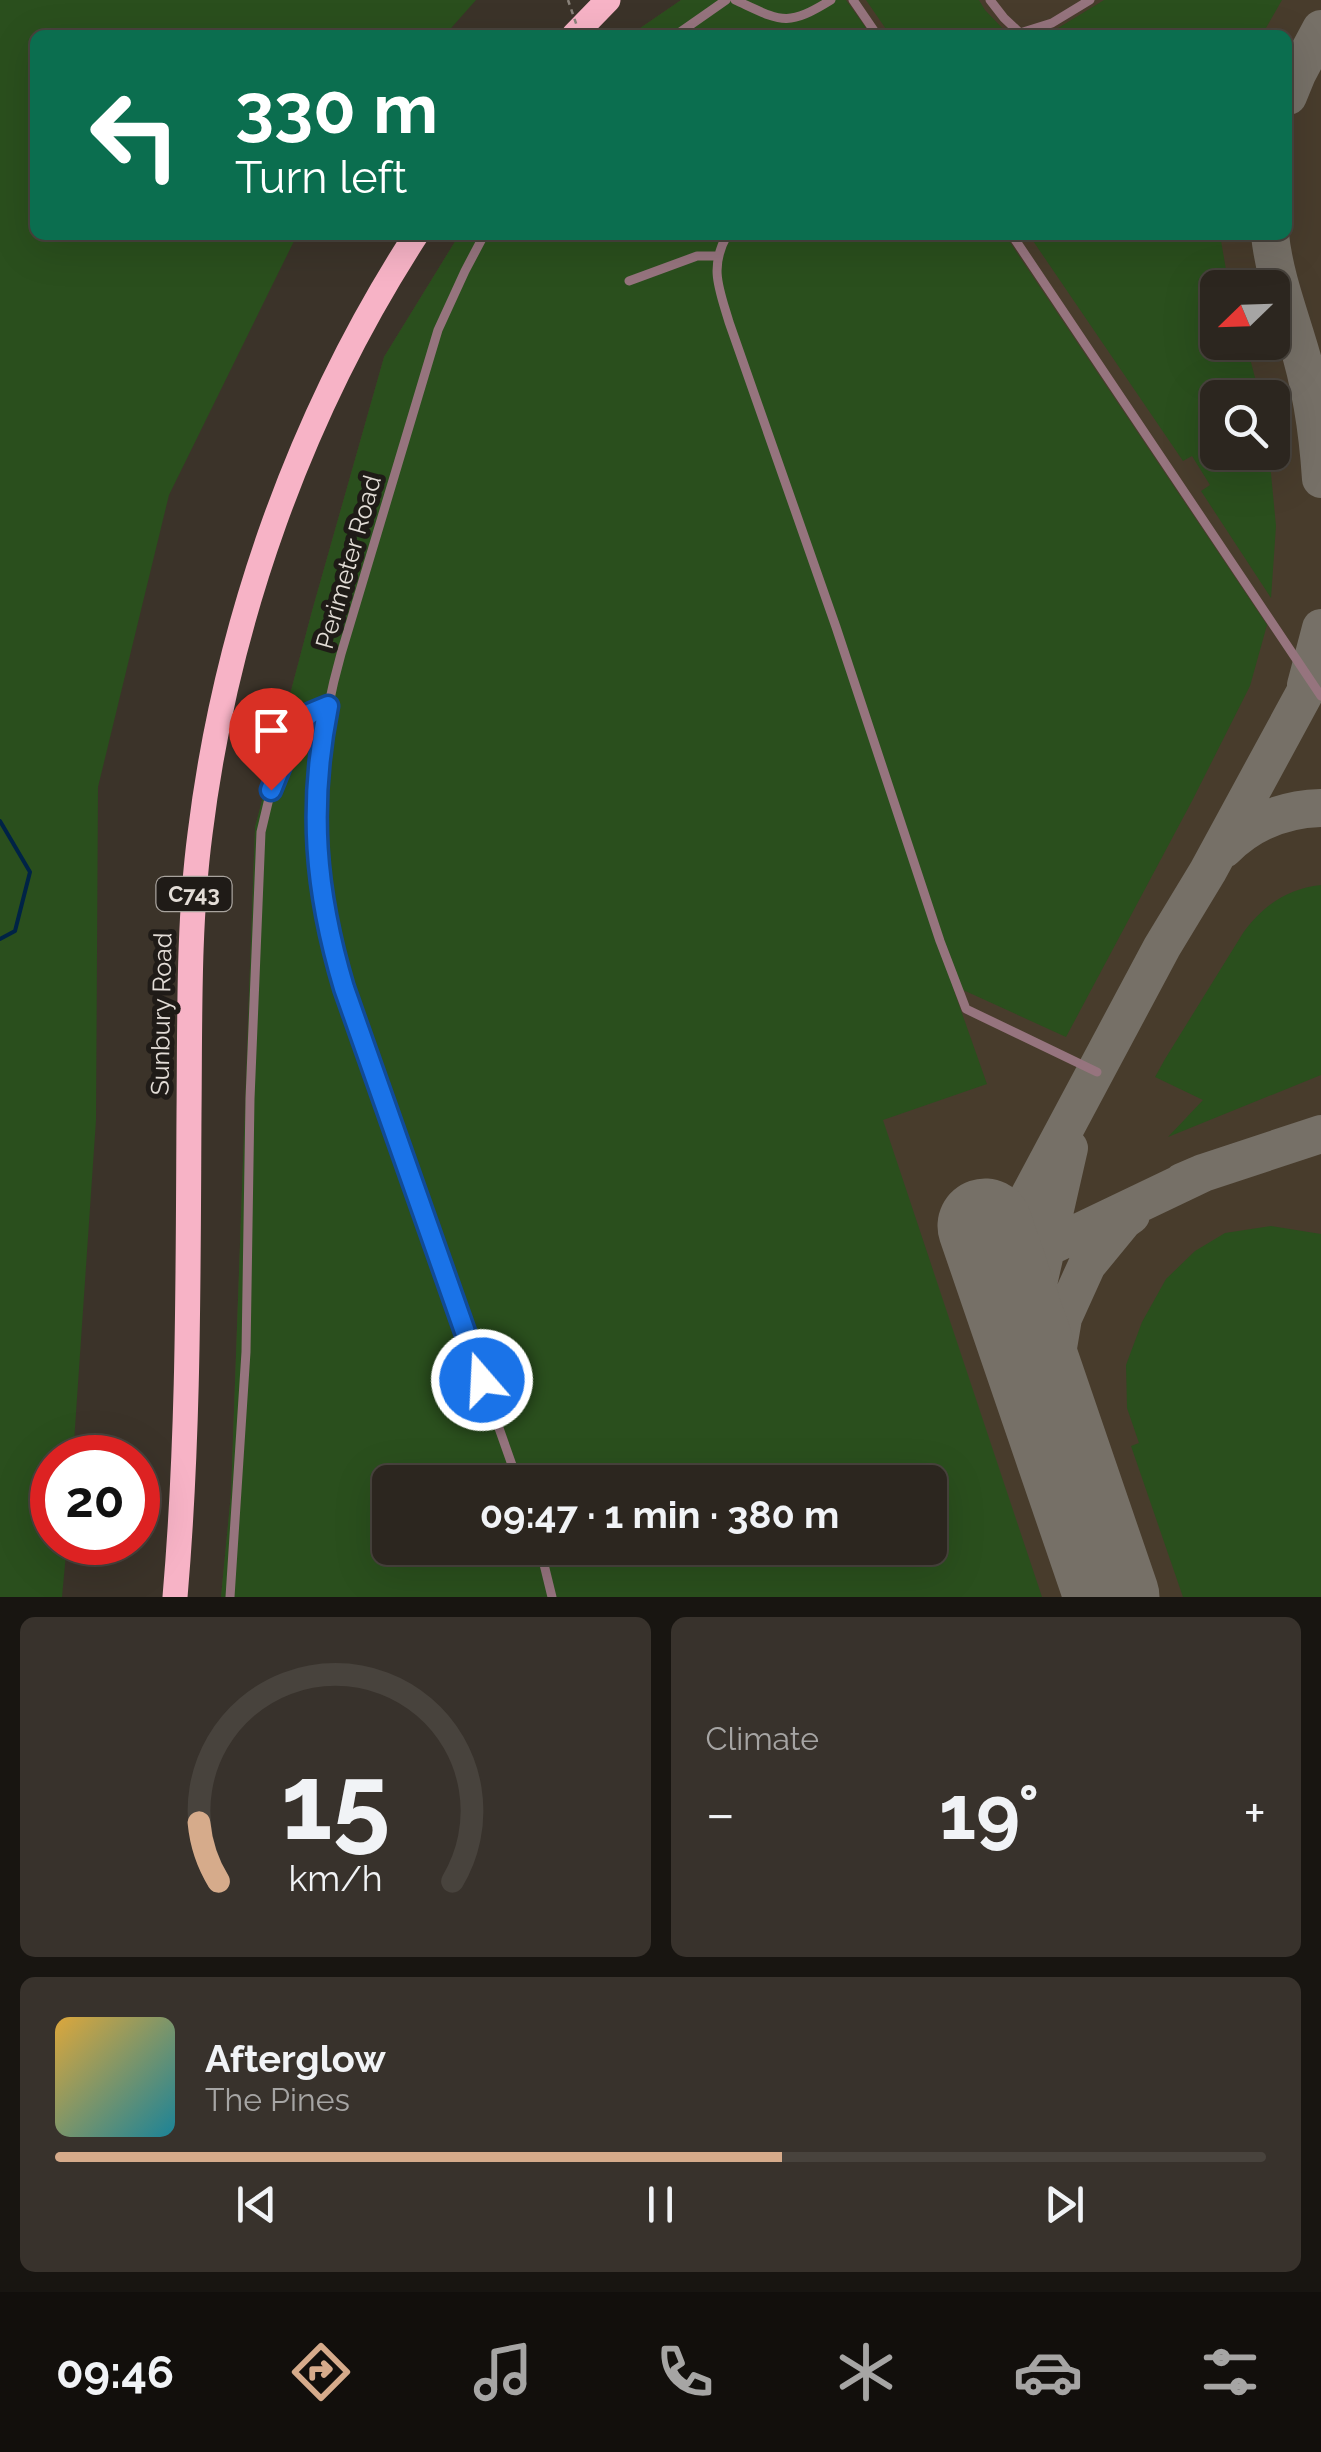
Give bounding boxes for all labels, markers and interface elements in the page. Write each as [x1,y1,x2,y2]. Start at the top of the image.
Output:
text: 330 m [235,67,438,149]
icon: left [70,70,200,200]
text: Turn left [235,151,407,204]
north arrow [1200,270,1290,360]
map controls [1200,270,1290,470]
button: search [1200,380,1290,470]
street label: Perimeter Road [309,472,387,652]
pin [229,688,314,791]
icon: arrive [244,703,299,758]
road number: C743 [156,877,232,911]
street label: Sunbury Road [145,932,177,1096]
position arrow [430,1328,534,1432]
speed limit sign: 20 [30,1435,160,1565]
text: 09:47 · 1 min · 380 m [480,1492,839,1537]
text: Climate [706,1720,819,1757]
text: 15 [281,1741,390,1863]
text: 19° [939,1768,1039,1857]
text: − [706,1781,735,1846]
text: + [1243,1781,1266,1846]
text: km/h [288,1857,382,1899]
text: Afterglow [205,2036,386,2081]
text: The Pines [205,2081,350,2118]
icon: previous [229,2177,284,2232]
icon: pause [633,2177,688,2232]
icon: next [1037,2177,1092,2232]
icon: directions [286,2337,356,2407]
icon: music [468,2337,538,2407]
icon: phone [650,2337,720,2407]
icon: climate [831,2337,901,2407]
icon: car [1013,2337,1083,2407]
icon: filters [1195,2337,1265,2407]
text: 09:46 [56,2346,174,2399]

